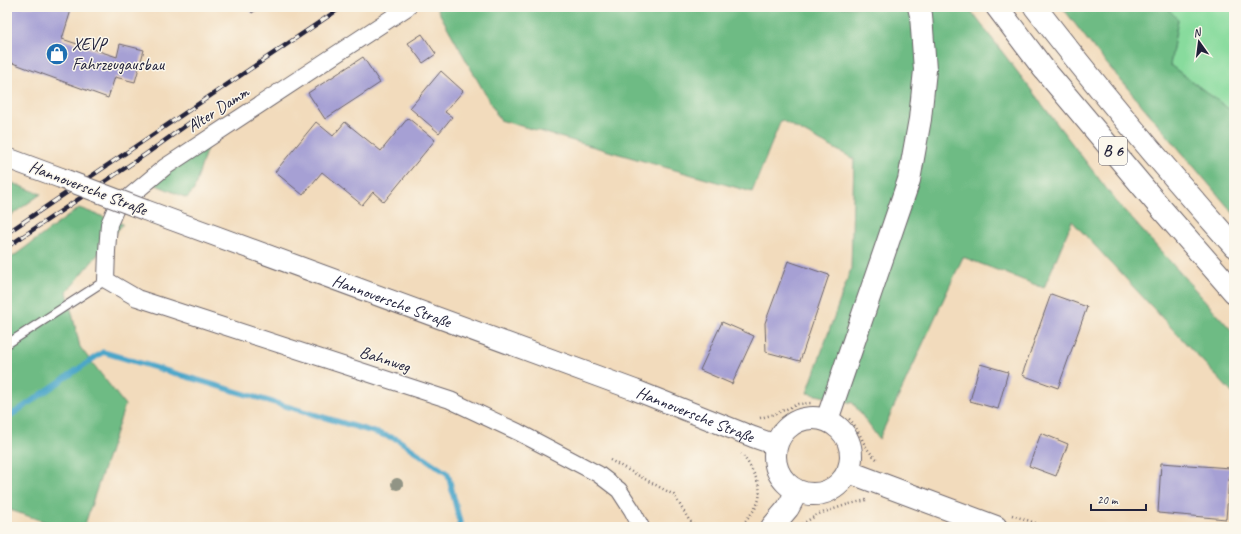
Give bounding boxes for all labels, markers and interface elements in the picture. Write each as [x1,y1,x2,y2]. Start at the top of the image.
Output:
north arrow [1179,22,1219,62]
text: N [1192,24,1204,40]
place label: XEVP Fahrzeugausbau [72,34,166,75]
shop icon: XEVP Fahrzeugausbau [44,41,70,67]
street label: Alter Damm [183,80,254,137]
road number: B 6 [1099,137,1127,165]
street label: Hannoversche Straße [26,156,151,221]
street label: Hannoversche Straße [330,269,455,333]
street label: Bahnweg [357,341,414,377]
street label: Hannoversche Straße [634,381,758,447]
scale bar [1091,486,1146,512]
text: 20 m [1097,492,1119,508]

